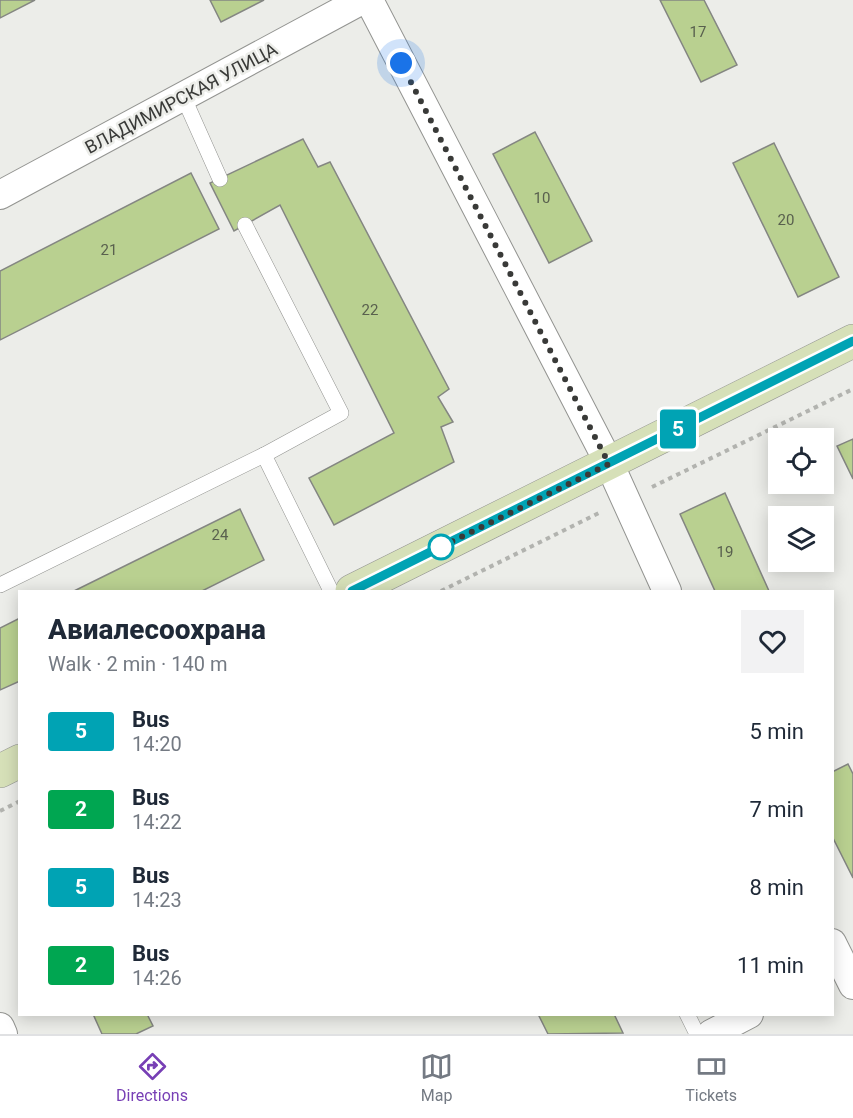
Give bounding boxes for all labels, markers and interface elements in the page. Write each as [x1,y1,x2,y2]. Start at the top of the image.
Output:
house number: 17 [690,23,706,41]
street label: ВЛАДИМИРСКАЯ УЛИЦА [81,38,281,158]
your location [386,48,416,78]
house number: 10 [534,189,550,207]
house number: 20 [778,211,794,229]
house number: 21 [101,241,117,259]
house number: 22 [362,301,378,319]
line badge: 5 [658,410,698,448]
text: 5 [672,417,684,441]
map controls [768,428,834,572]
button: locate [768,428,834,494]
button: layers [768,506,834,572]
house number: 24 [212,526,229,544]
unlabelled marker [428,534,454,560]
house number: 19 [717,543,733,561]
button: heart [741,610,804,673]
text: Авиалесоохрана [48,613,266,646]
text: Walk · 2 min · 140 m [48,652,227,676]
text: Bus [132,707,170,732]
text: 5 [75,719,87,743]
text: 5 min [749,719,804,744]
text: 14:20 [132,732,182,756]
text: Bus [132,785,170,810]
text: 2 [75,797,87,821]
text: 7 min [749,797,804,822]
text: 14:22 [132,810,182,834]
text: Bus [132,863,170,888]
text: 5 [75,875,87,899]
text: 8 min [749,875,804,900]
text: 14:23 [132,888,182,912]
text: Bus [132,941,170,966]
text: 2 [75,953,87,977]
text: 11 min [737,953,804,978]
text: 14:26 [132,966,182,990]
tab: Directions [116,1050,188,1105]
tab: Map [420,1050,453,1105]
tab: Tickets [685,1050,737,1105]

